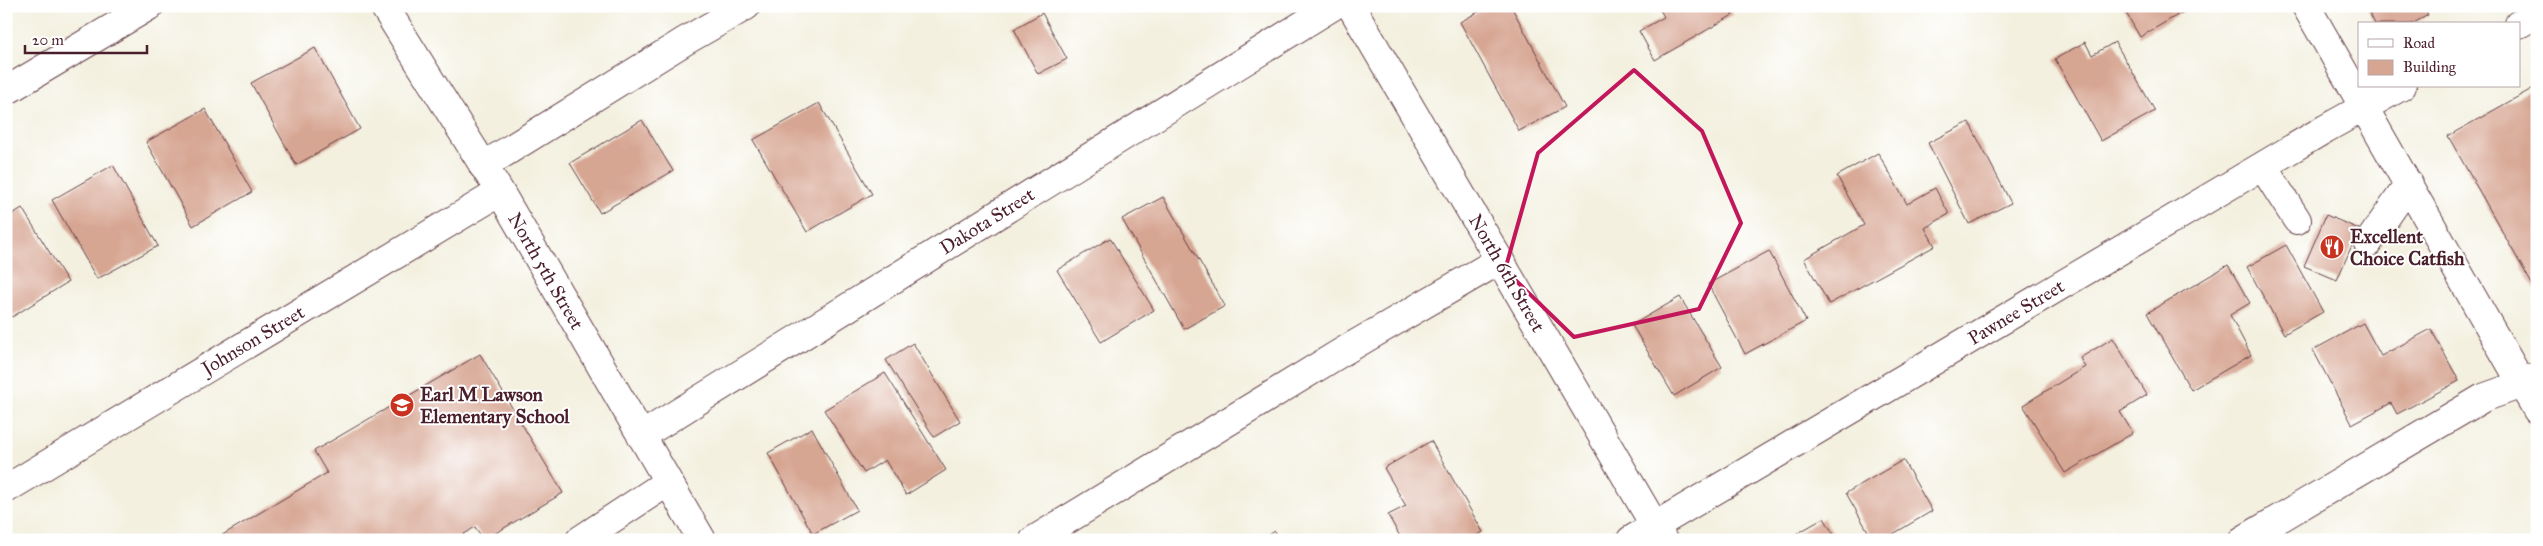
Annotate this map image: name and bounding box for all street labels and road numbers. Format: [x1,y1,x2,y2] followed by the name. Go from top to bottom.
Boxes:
[935,183,1039,259] street label: Dakota Street
[503,208,589,334] street label: North 5th Street
[1464,210,1550,336] street label: North 6th Street
[1964,274,2069,350] street label: Pawnee Street
[196,300,309,382] street label: Johnson Street

